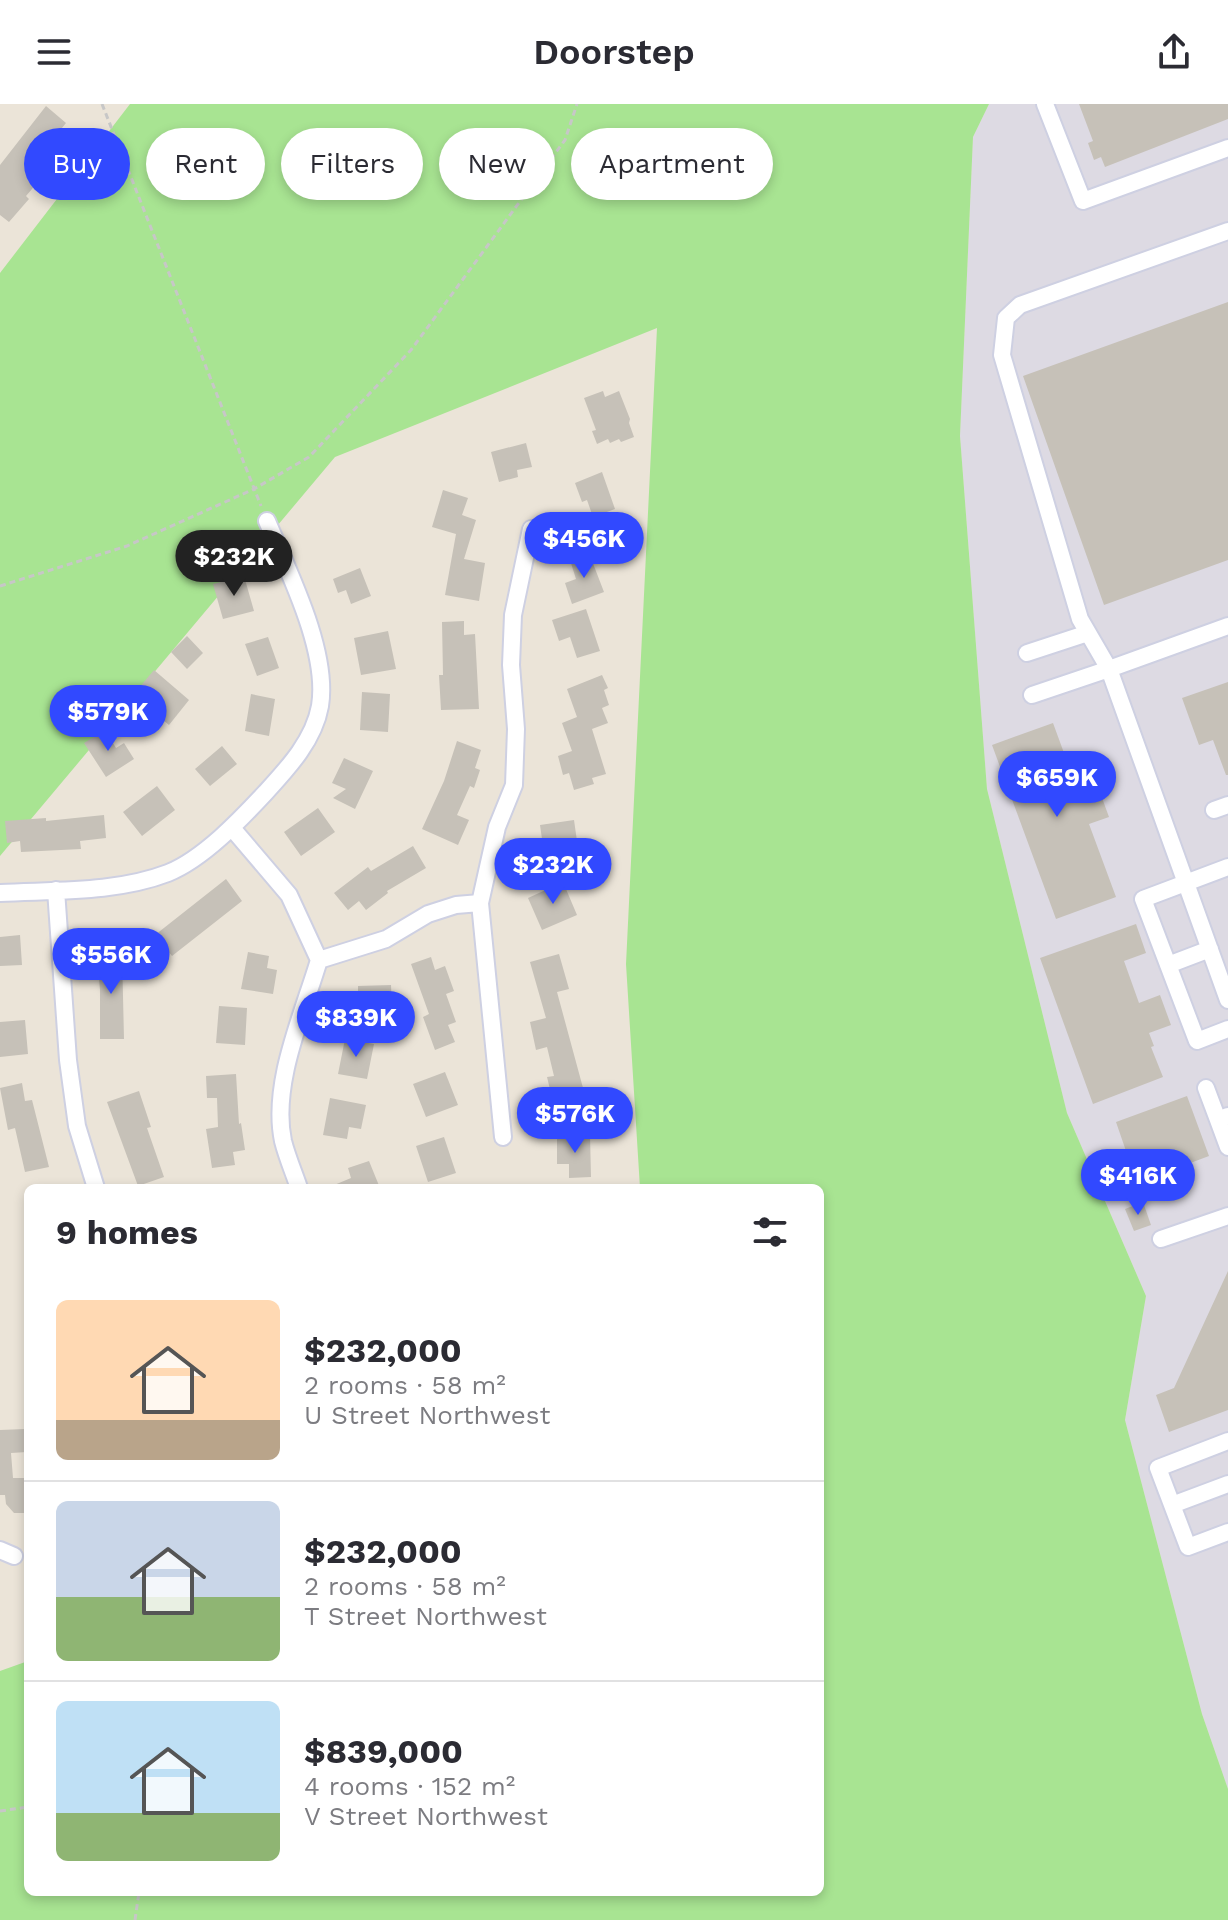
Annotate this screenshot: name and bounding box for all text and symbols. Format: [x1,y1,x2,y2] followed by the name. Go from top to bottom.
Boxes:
[32,30,76,74] icon: menu
[1152,30,1196,74] icon: share
[533,31,695,73] text: Doorstep
[24,128,130,200] chip: Buy
[146,128,265,200] chip: Rent
[281,128,423,200] chip: Filters
[439,128,555,200] chip: New
[571,128,773,200] chip: Apartment
[528,512,640,580] pin: $456K
[543,523,625,553] text: $456K
[178,530,290,598] pin: $232K
[193,541,275,571] text: $232K
[52,685,164,753] pin: $579K
[68,696,148,726] text: $579K
[1001,751,1113,819] pin: $659K
[1016,762,1098,792] text: $659K
[497,838,609,906] pin: $232K
[512,849,594,879] text: $232K
[55,928,167,996] pin: $556K
[70,939,152,969] text: $556K
[300,991,412,1059] pin: $839K
[315,1002,397,1032] text: $839K
[519,1087,631,1155] pin: $576K
[535,1098,615,1128] text: $576K
[1082,1149,1194,1217] pin: $416K
[1099,1160,1177,1190] text: $416K
[748,1210,792,1254] icon: filters
[56,1212,198,1252] text: 9 homes
[304,1330,462,1370] text: $232,000
[120,1332,216,1428] icon: home
[304,1370,506,1400] text: 2 rooms · 58 m²
[304,1400,550,1430] text: U Street Northwest
[304,1531,462,1571] text: $232,000
[120,1533,216,1629] icon: home
[304,1571,506,1601] text: 2 rooms · 58 m²
[304,1601,547,1631] text: T Street Northwest
[304,1731,463,1771] text: $839,000
[120,1733,216,1829] icon: home
[304,1771,515,1801] text: 4 rooms · 152 m²
[304,1801,548,1831] text: V Street Northwest

